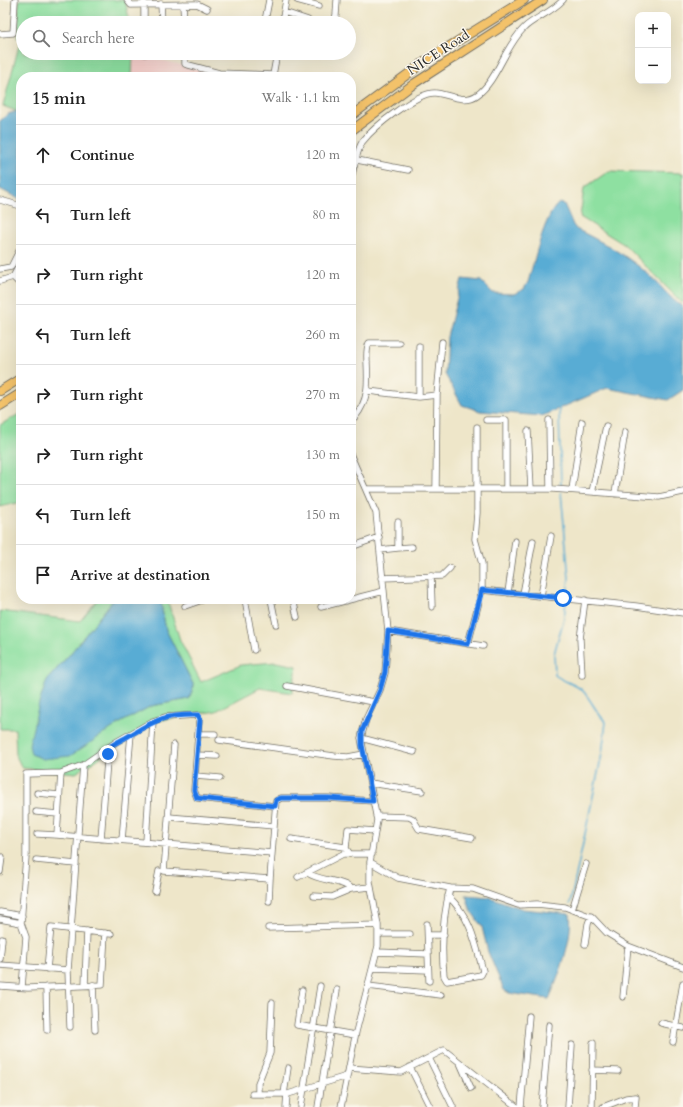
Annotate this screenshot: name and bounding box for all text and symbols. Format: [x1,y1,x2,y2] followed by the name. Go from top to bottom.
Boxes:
[635,12,671,84] map controls
[635,12,671,48] button: +
[16,16,356,60] search box
[403,25,474,80] street label: NICE Road
[30,27,52,49] icon: search
[62,28,135,48] text: Search here
[635,48,671,84] button: −
[32,87,86,110] text: 15 min
[261,89,340,107] text: Walk · 1.1 km
[32,144,54,166] icon: ahead
[70,145,135,165] text: Continue
[306,146,340,164] text: 120 m
[32,204,54,226] icon: left
[70,205,131,225] text: Turn left
[312,206,340,224] text: 80 m
[32,264,54,286] icon: right
[70,265,143,285] text: Turn right
[306,266,340,284] text: 120 m
[32,324,54,346] icon: left
[70,325,131,345] text: Turn left
[306,326,340,344] text: 260 m
[32,384,54,406] icon: right
[70,385,143,405] text: Turn right
[306,386,340,404] text: 270 m
[32,444,54,466] icon: right
[70,445,143,465] text: Turn right
[306,446,340,464] text: 130 m
[32,504,54,526] icon: left
[70,505,131,525] text: Turn left
[306,506,340,524] text: 150 m
[32,564,54,586] icon: arrive
[70,565,210,585] text: Arrive at destination
[554,589,572,607] route start
[99,745,117,763] route end

